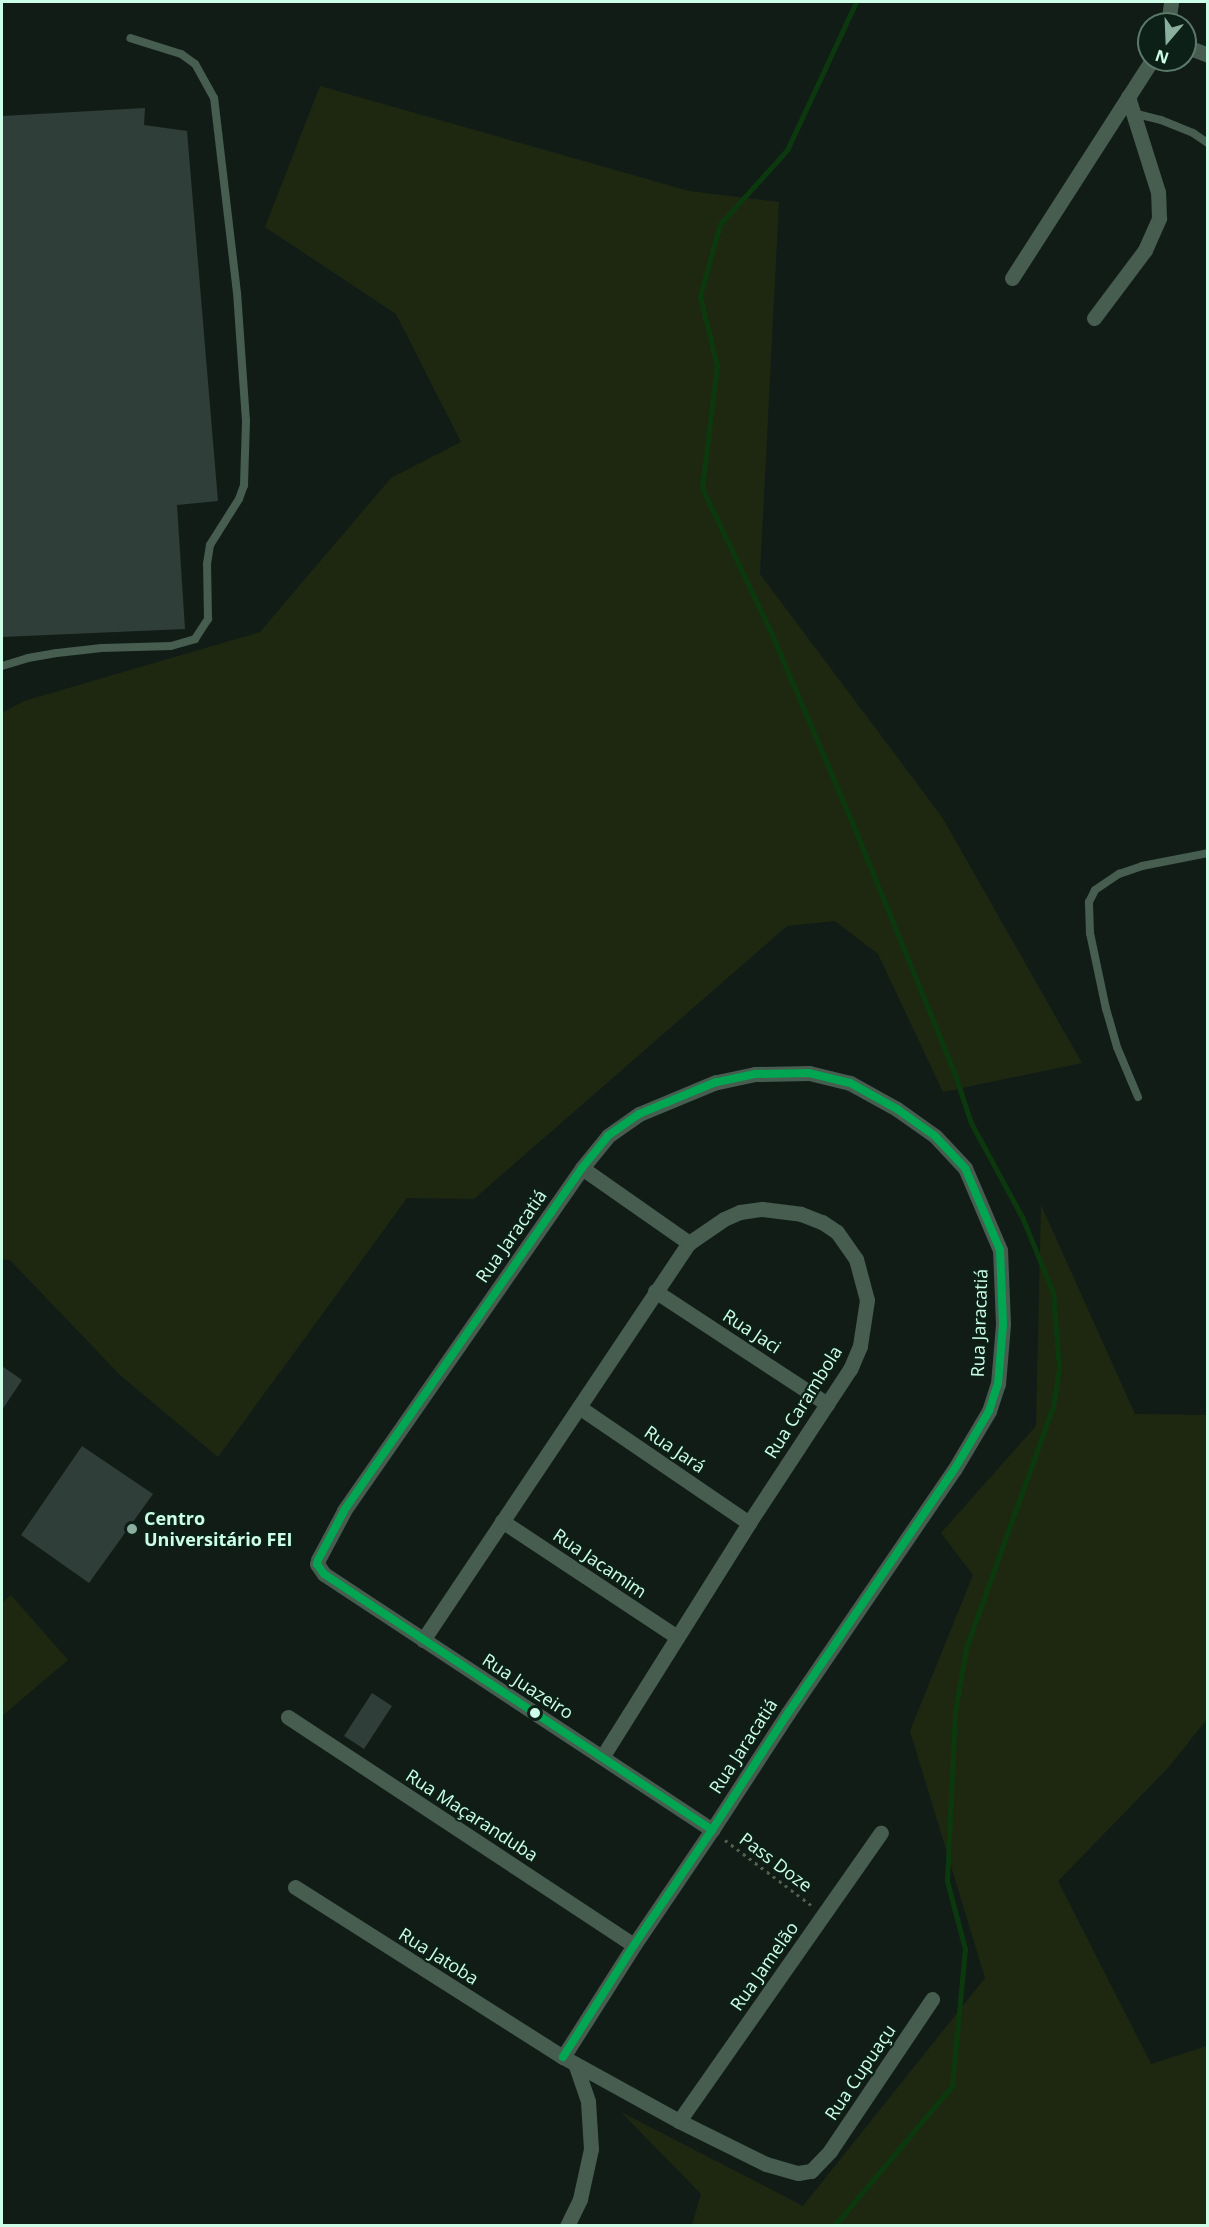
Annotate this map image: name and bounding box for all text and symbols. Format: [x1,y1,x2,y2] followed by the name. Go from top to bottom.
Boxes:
[1137,12,1197,72] north arrow
[1152,45,1172,70] text: N
[471,1185,551,1287] street label: Rua Jaracatiá
[966,1268,992,1378] street label: Rua Jaracatiá
[719,1304,785,1358] street label: Rua Jaci
[760,1342,846,1462] street label: Rua Carambola
[640,1421,710,1477] street label: Rua Jará
[144,1508,293,1550] place label: Centro Universitário FEI
[125,1522,139,1536] marker: Centro Universitário FEI
[549,1524,651,1602] street label: Rua Jacamim
[479,1649,577,1723] street label: Rua Juazeiro
[704,1695,782,1797] street label: Rua Jaracatiá
[529,1707,541,1719] unlabelled marker
[402,1764,542,1866] street label: Rua Maçaranduba
[736,1828,816,1896] street label: Pass Doze
[725,1917,803,2015] street label: Rua Jamelão
[395,1923,483,1989] street label: Rua Jatoba
[820,2020,900,2124] street label: Rua Cupuaçu

